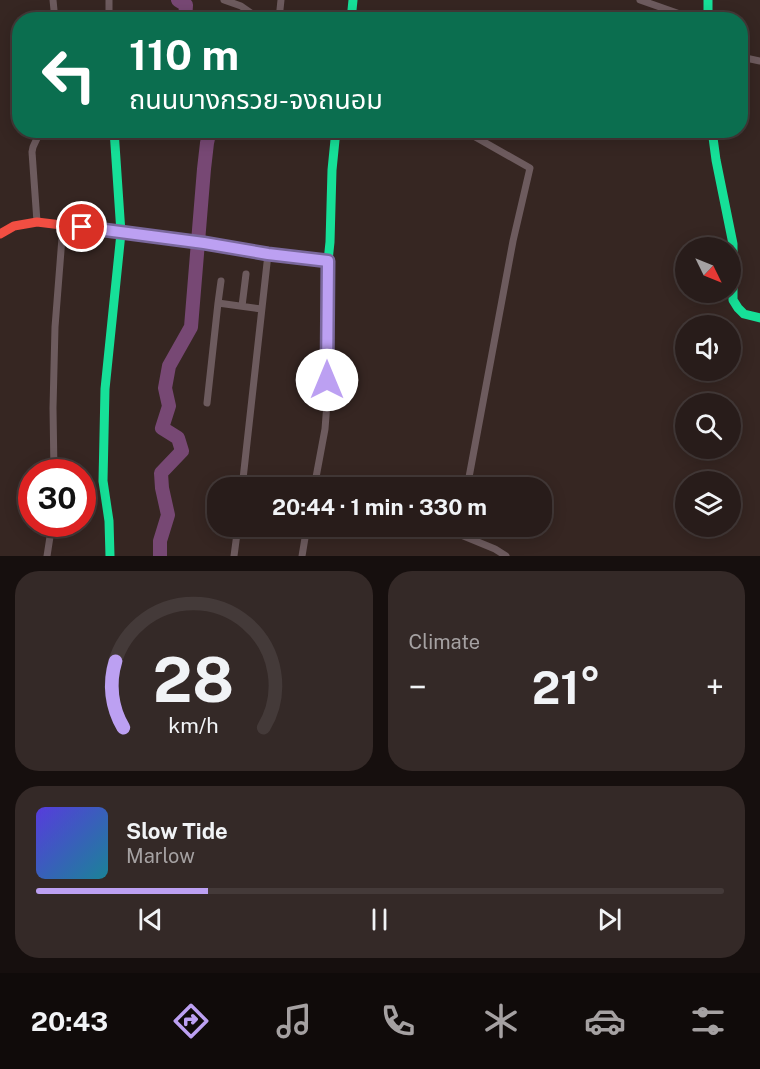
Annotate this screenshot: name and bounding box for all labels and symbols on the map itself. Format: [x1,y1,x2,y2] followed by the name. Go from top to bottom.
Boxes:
[56,201,107,252] pin
[675,237,741,303] north arrow
[295,348,359,412] position arrow
[18,459,96,537] speed limit sign: 30

